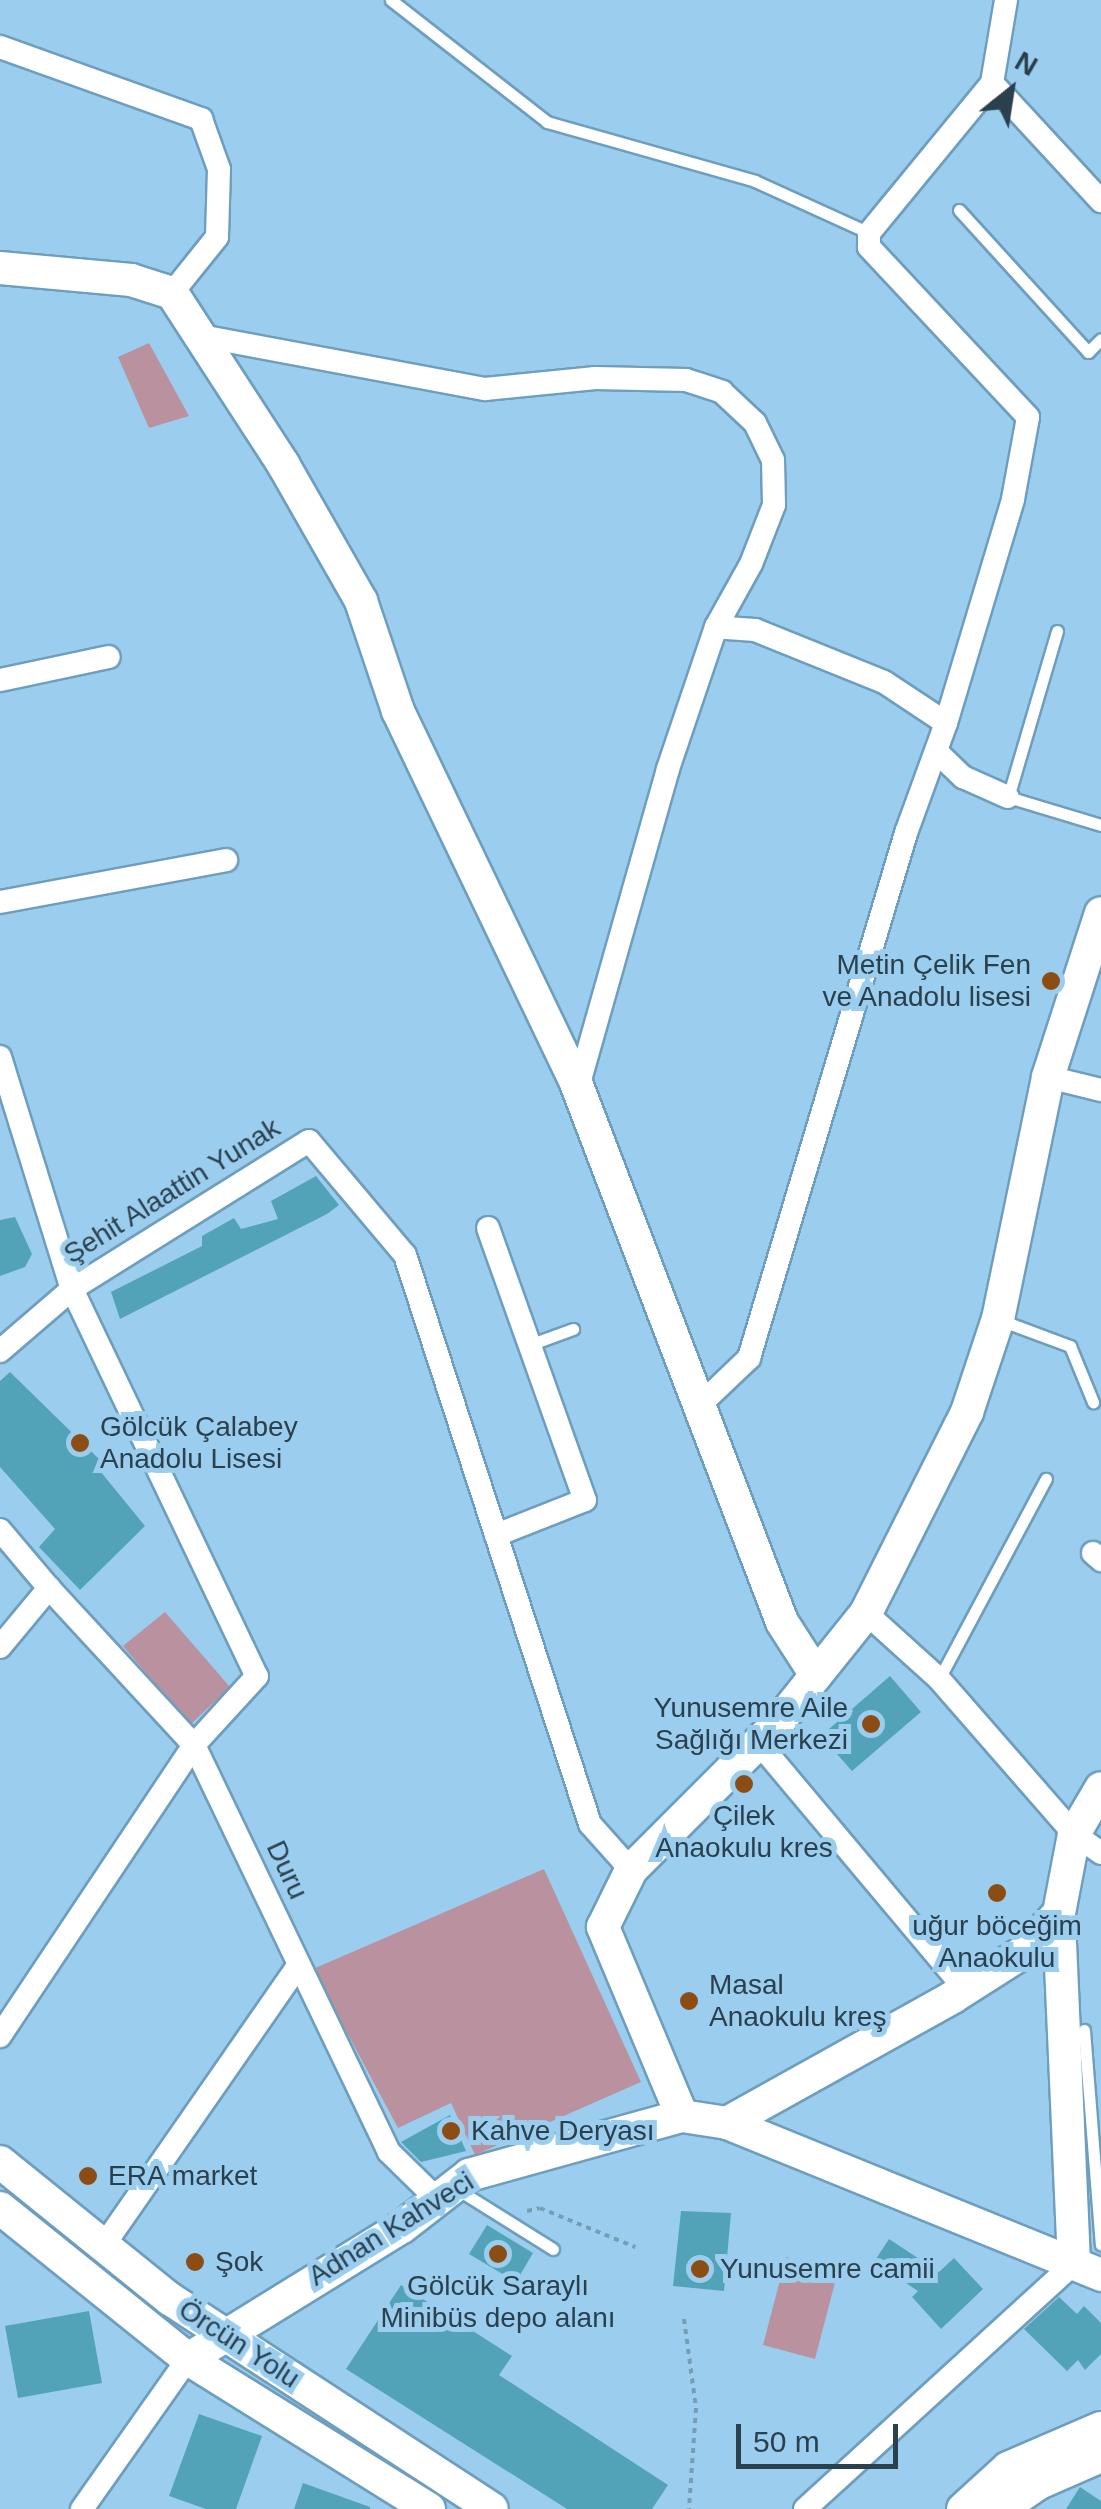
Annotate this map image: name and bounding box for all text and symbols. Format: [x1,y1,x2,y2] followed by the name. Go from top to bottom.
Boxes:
[961,40,1061,140] north arrow
[1010,45,1043,82] text: N
[821,948,1031,1014] place label: Metin Çelik Fen ve Anadolu lisesi
[1040,970,1062,992] marker: Metin Çelik Fen ve Anadolu lisesi
[57,1110,287,1272] street label: Şehit Alaattin Yunak
[100,1410,298,1476] place label: Gölcük Çalabey Anadolu Lisesi
[69,1432,91,1454] marker: Gölcük Çalabey Anadolu Lisesi
[652,1691,848,1757] place label: Yunusemre Aile Sağlığı Merkezi
[858,1711,884,1737] marker: Yunusemre Aile Sağlığı Merkezi
[733,1773,755,1795] marker: Çilek Anaokulu kres
[655,1799,833,1865] place label: Çilek Anaokulu kres
[259,1835,315,1905] street label: Duru
[986,1882,1008,1904] marker: uğur böceğim Anaokulu
[912,1909,1082,1975] place label: uğur böceğim Anaokulu
[709,1968,886,2034] place label: Masal Anaokulu kreş
[678,1990,700,2012] marker: Masal Anaokulu kreş
[471,2114,655,2148] place label: Kahve Deryası
[440,2120,462,2142] marker: Kahve Deryası
[108,2159,259,2193] place label: ERA market
[77,2165,99,2187] marker: ERA market
[302,2165,480,2293] street label: Adnan Kahveci
[487,2243,509,2265] marker: Gölcük Saraylı Minibüs depo alanı
[215,2245,263,2279] place label: Şok
[184,2251,206,2273] marker: Şok
[720,2252,935,2286] place label: Yunusemre camii
[689,2258,711,2280] marker: Yunusemre camii
[380,2269,616,2335] place label: Gölcük Saraylı Minibüs depo alanı
[172,2292,306,2396] street label: Örcün Yolu
[741,2404,904,2466] scale bar
[753,2425,820,2458] text: 50 m

